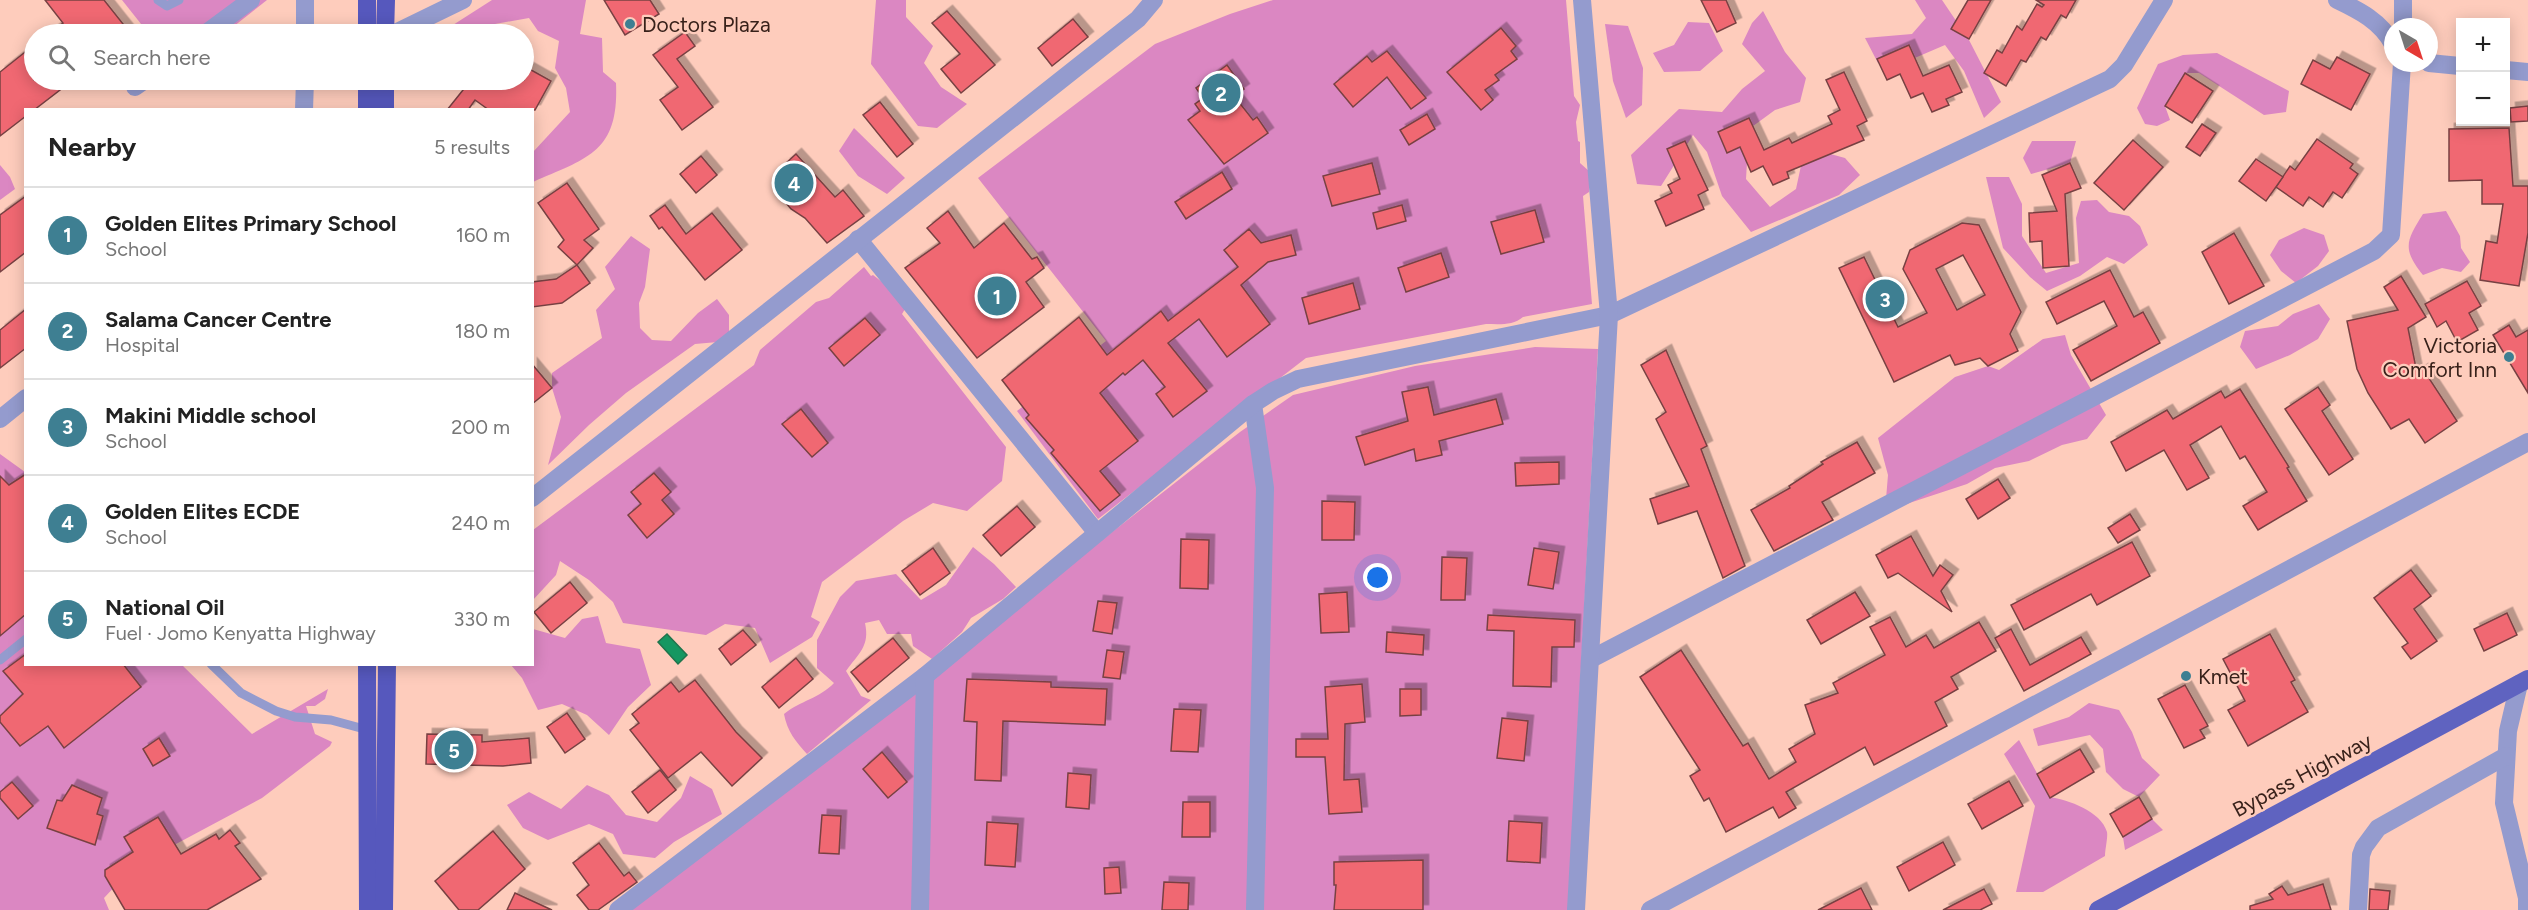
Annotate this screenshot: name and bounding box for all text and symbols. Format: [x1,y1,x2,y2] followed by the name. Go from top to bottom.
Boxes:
[642,12,771,37] place label: Doctors Plaza
[623,17,637,31] marker: Doctors Plaza
[2384,18,2438,72] north arrow
[2456,18,2510,126] map controls
[2456,18,2510,72] button: +
[24,24,534,90] search box
[45,41,78,74] icon: search
[93,44,211,71] text: Search here
[1202,70,1240,116] pin: 2
[2456,72,2510,126] button: −
[48,131,136,163] text: Nearby
[434,135,510,159] text: 5 results
[774,160,814,206] pin: 4
[105,210,396,237] text: Golden Elites Primary School
[63,223,72,247] text: 1
[456,223,510,247] text: 160 m
[105,237,167,261] text: School
[978,274,1016,318] pin: 1
[1866,276,1904,322] pin: 3
[105,306,331,333] text: Salama Cancer Centre
[62,319,73,343] text: 2
[455,319,510,343] text: 180 m
[105,333,180,357] text: Hospital
[2383,333,2497,382] place label: Victoria Comfort Inn
[2502,350,2516,364] marker: Victoria Comfort Inn
[105,402,316,429] text: Makini Middle school
[62,415,73,439] text: 3
[451,415,510,439] text: 200 m
[105,429,167,453] text: School
[105,498,300,525] text: Golden Elites ECDE
[61,511,74,535] text: 4
[452,511,510,535] text: 240 m
[105,525,167,549] text: School
[1363,563,1392,592] your location
[105,594,224,621] text: National Oil
[62,607,73,631] text: 5
[453,607,510,631] text: 330 m
[105,621,376,645] text: Fuel · Jomo Kenyatta Highway
[2198,664,2248,689] place label: Kmet
[2179,669,2193,683] marker: Kmet
[434,728,474,772] pin: 5
[2228,728,2376,822] street label: Bypass Highway

